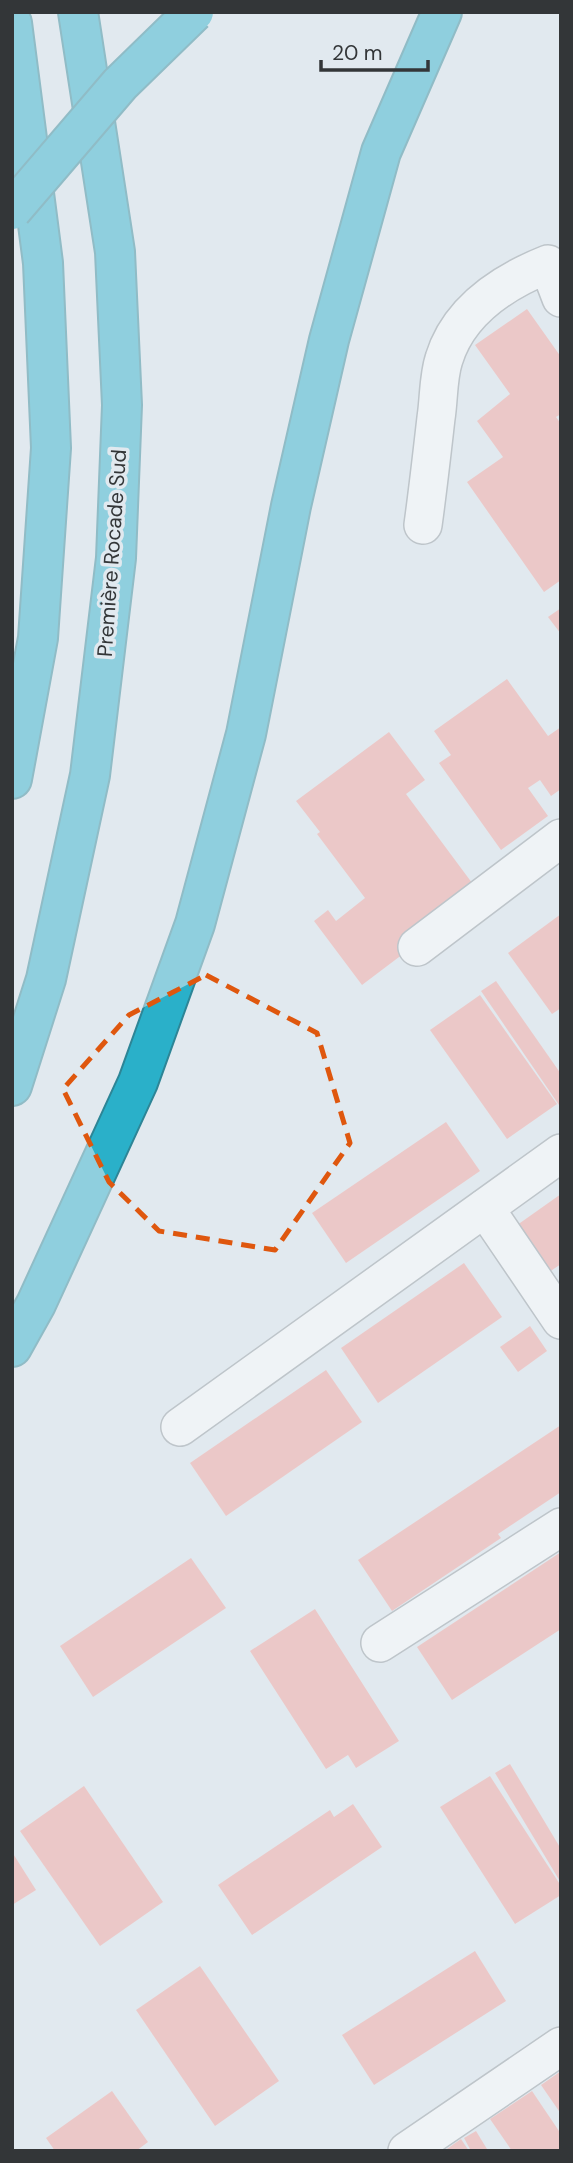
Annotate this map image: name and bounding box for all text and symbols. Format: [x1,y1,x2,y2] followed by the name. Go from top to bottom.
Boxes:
[321,28,428,72] scale bar
[332,39,383,67] text: 20 m
[91,448,133,658] street label: Première Rocade Sud

